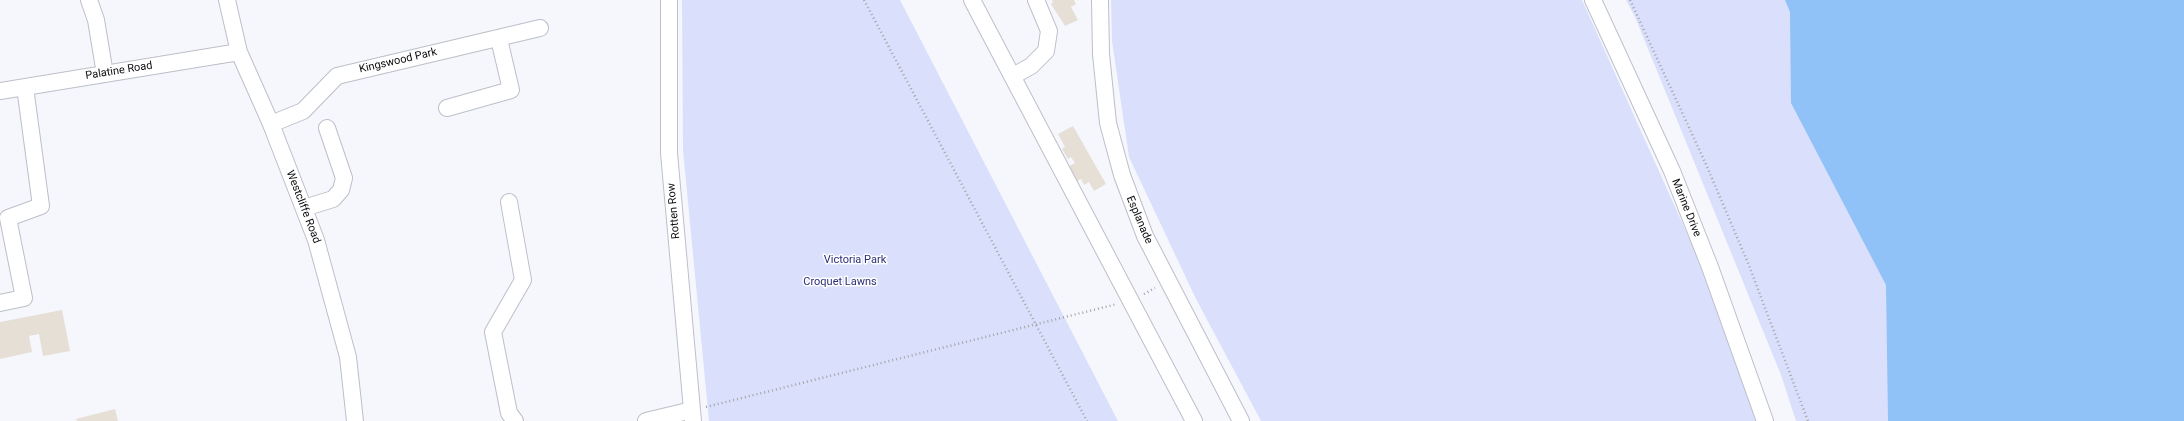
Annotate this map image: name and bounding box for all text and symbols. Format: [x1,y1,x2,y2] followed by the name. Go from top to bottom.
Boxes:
[358,46,438,76] street label: Kingswood Park
[85,59,153,83] street label: Palatine Road
[283,169,323,245] street label: Westcliffe Road
[1668,177,1704,239] street label: Marine Drive
[665,182,683,240] street label: Rotten Row
[1123,194,1155,246] street label: Esplanade
[824,253,886,267] park label: Victoria Park
[803,275,877,289] park label: Croquet Lawns

